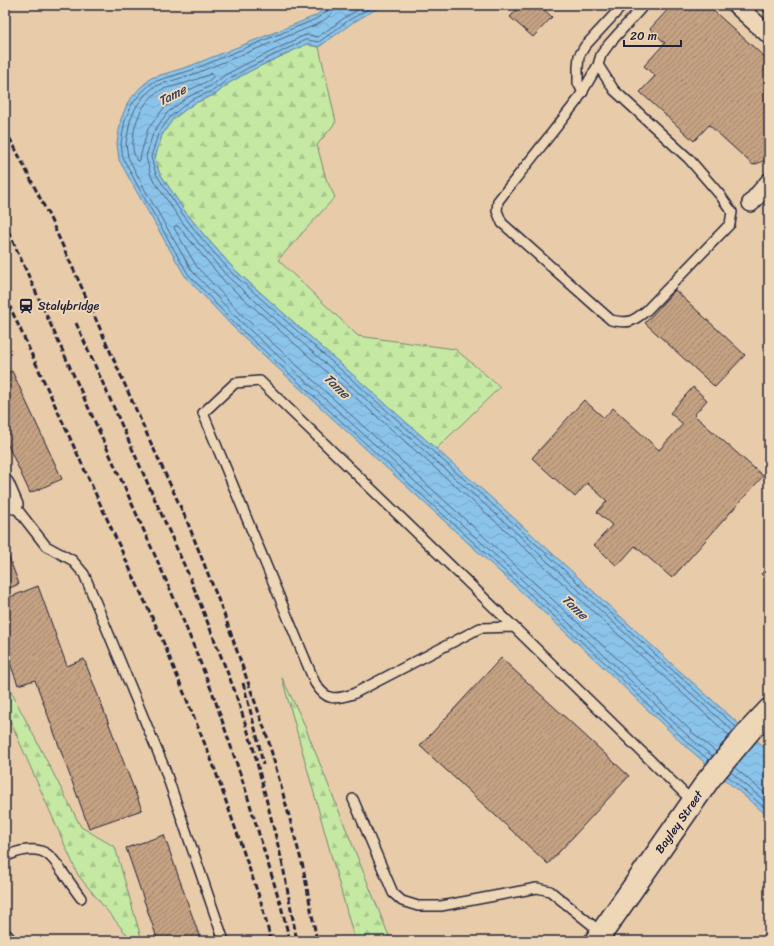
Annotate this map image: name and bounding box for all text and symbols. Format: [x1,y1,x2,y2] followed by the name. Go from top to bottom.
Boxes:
[624,22,681,48] scale bar
[630,25,657,47] text: 20 m
[154,77,191,112] water label: Tame
[38,295,100,317] place label: Stalybridge
[17,297,35,315] station icon: Stalybridge
[318,368,356,405] water label: Tame
[556,589,594,626] water label: Tame
[649,785,710,858] street label: Bayley Street

